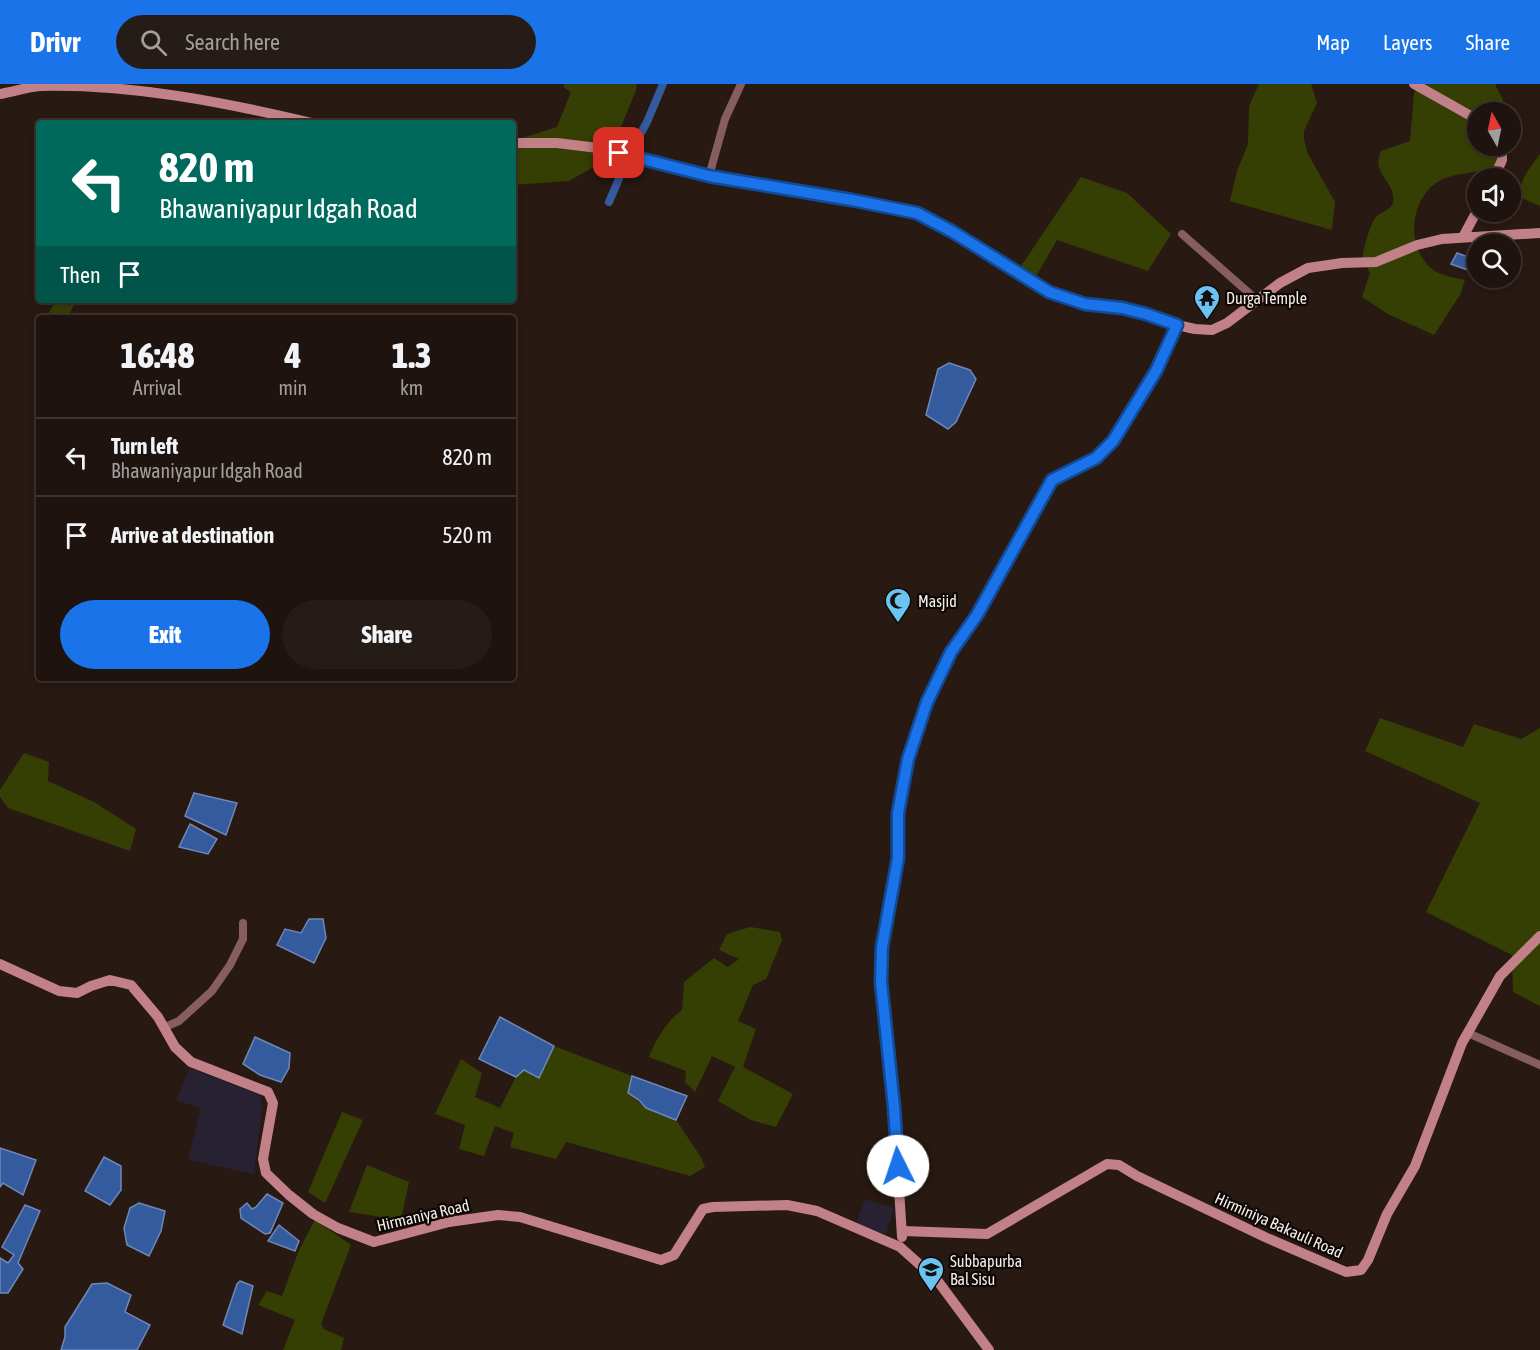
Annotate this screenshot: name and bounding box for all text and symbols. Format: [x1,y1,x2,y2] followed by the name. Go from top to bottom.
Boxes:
[116,15,536,69] search box
[30,26,80,58] text: Drivr
[137,26,170,59] icon: search
[185,29,280,55] text: Search here
[1316,30,1350,54] text: Map
[1383,30,1433,54] text: Layers
[1466,30,1510,54] text: Share
[1467,102,1521,156] north arrow
[1467,102,1521,288] map controls
[593,127,644,178] pin
[602,136,635,169] icon: arrive
[159,143,254,191] text: 820 m
[60,144,138,222] icon: left
[1467,168,1521,222] button: sound
[159,193,418,224] text: Bhawaniyapur Idgah Road
[1467,234,1521,288] button: search
[113,258,146,291] icon: arrive
[60,262,101,288] text: Then
[1192,283,1222,321] temple icon: Durga Temple
[1226,289,1307,308] place label: Durga Temple
[120,334,194,376] text: 16:48
[284,334,301,376] text: 4
[392,334,432,376] text: 1.3
[133,376,182,399] text: Arrival
[279,376,307,399] text: min
[400,376,423,399] text: km
[111,433,178,459] text: Turn left
[60,441,93,474] icon: left
[442,444,492,470] text: 820 m
[111,459,303,482] text: Bhawaniyapur Idgah Road
[60,519,93,552] icon: arrive
[111,522,274,548] text: Arrive at destination
[442,522,492,548] text: 520 m
[883,586,913,624] mosque icon: Masjid
[918,592,957,611] place label: Masjid
[60,600,270,669] button: Exit
[282,600,492,669] button: Share
[866,1134,930,1198] position arrow
[1212,1189,1346,1262] street label: Hirminiya Bakauli Road
[375,1196,471,1235] street label: Hirmaniya Road
[950,1252,1022,1288] place label: Subbapurba Bal Sisu
[916,1255,946,1293] school or university icon: Subbapurba Bal Sisu

